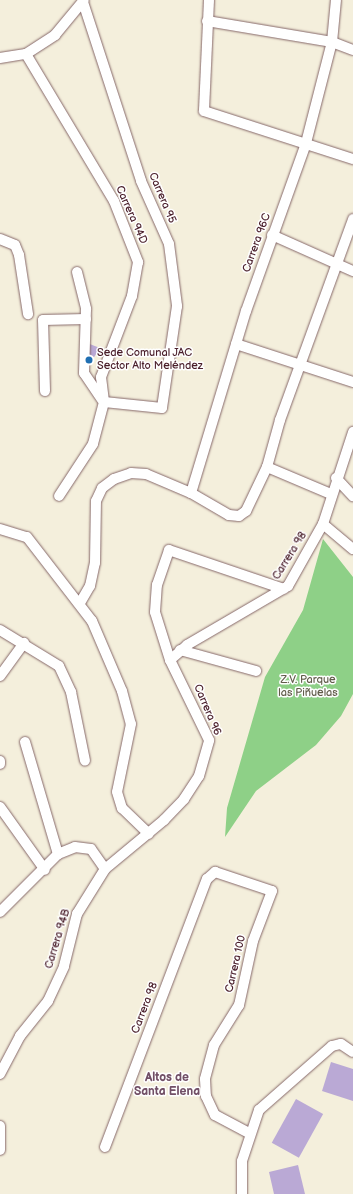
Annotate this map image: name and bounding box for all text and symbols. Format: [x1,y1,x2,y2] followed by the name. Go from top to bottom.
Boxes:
[145,171,179,225] street label: Carrera 95
[112,184,150,246] street label: Carrera 94D
[240,212,274,274] street label: Carrera 96C
[97,347,203,373] place label: Sede Comunal JAC Sector Alto Meléndez
[84,355,94,365] marker: Sede Comunal JAC Sector Alto Meléndez
[270,530,310,582] street label: Carrera 98
[278,674,338,700] park label: Z.V. Parque las Piñuelas
[190,682,224,738] street label: Carrera 96
[43,908,73,970] street label: Carrera 94B
[223,934,249,994] street label: Carrera 100
[129,980,161,1036] street label: Carrera 98
[134,1071,200,1099] district label: Altos de Santa Elena

